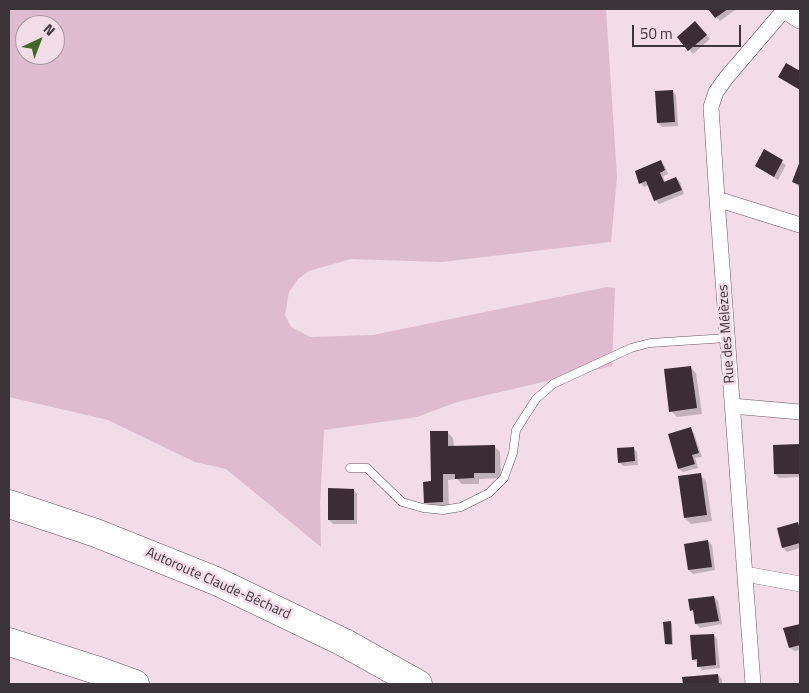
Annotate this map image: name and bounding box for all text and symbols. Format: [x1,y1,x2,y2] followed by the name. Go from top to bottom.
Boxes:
[15,15,65,65] north arrow
[634,15,743,47] scale bar
[39,18,61,40] text: N
[640,22,673,45] text: 50 m
[715,284,739,384] street label: Rue des Mélèzes
[143,544,293,624] street label: Autoroute Claude-Béchard

